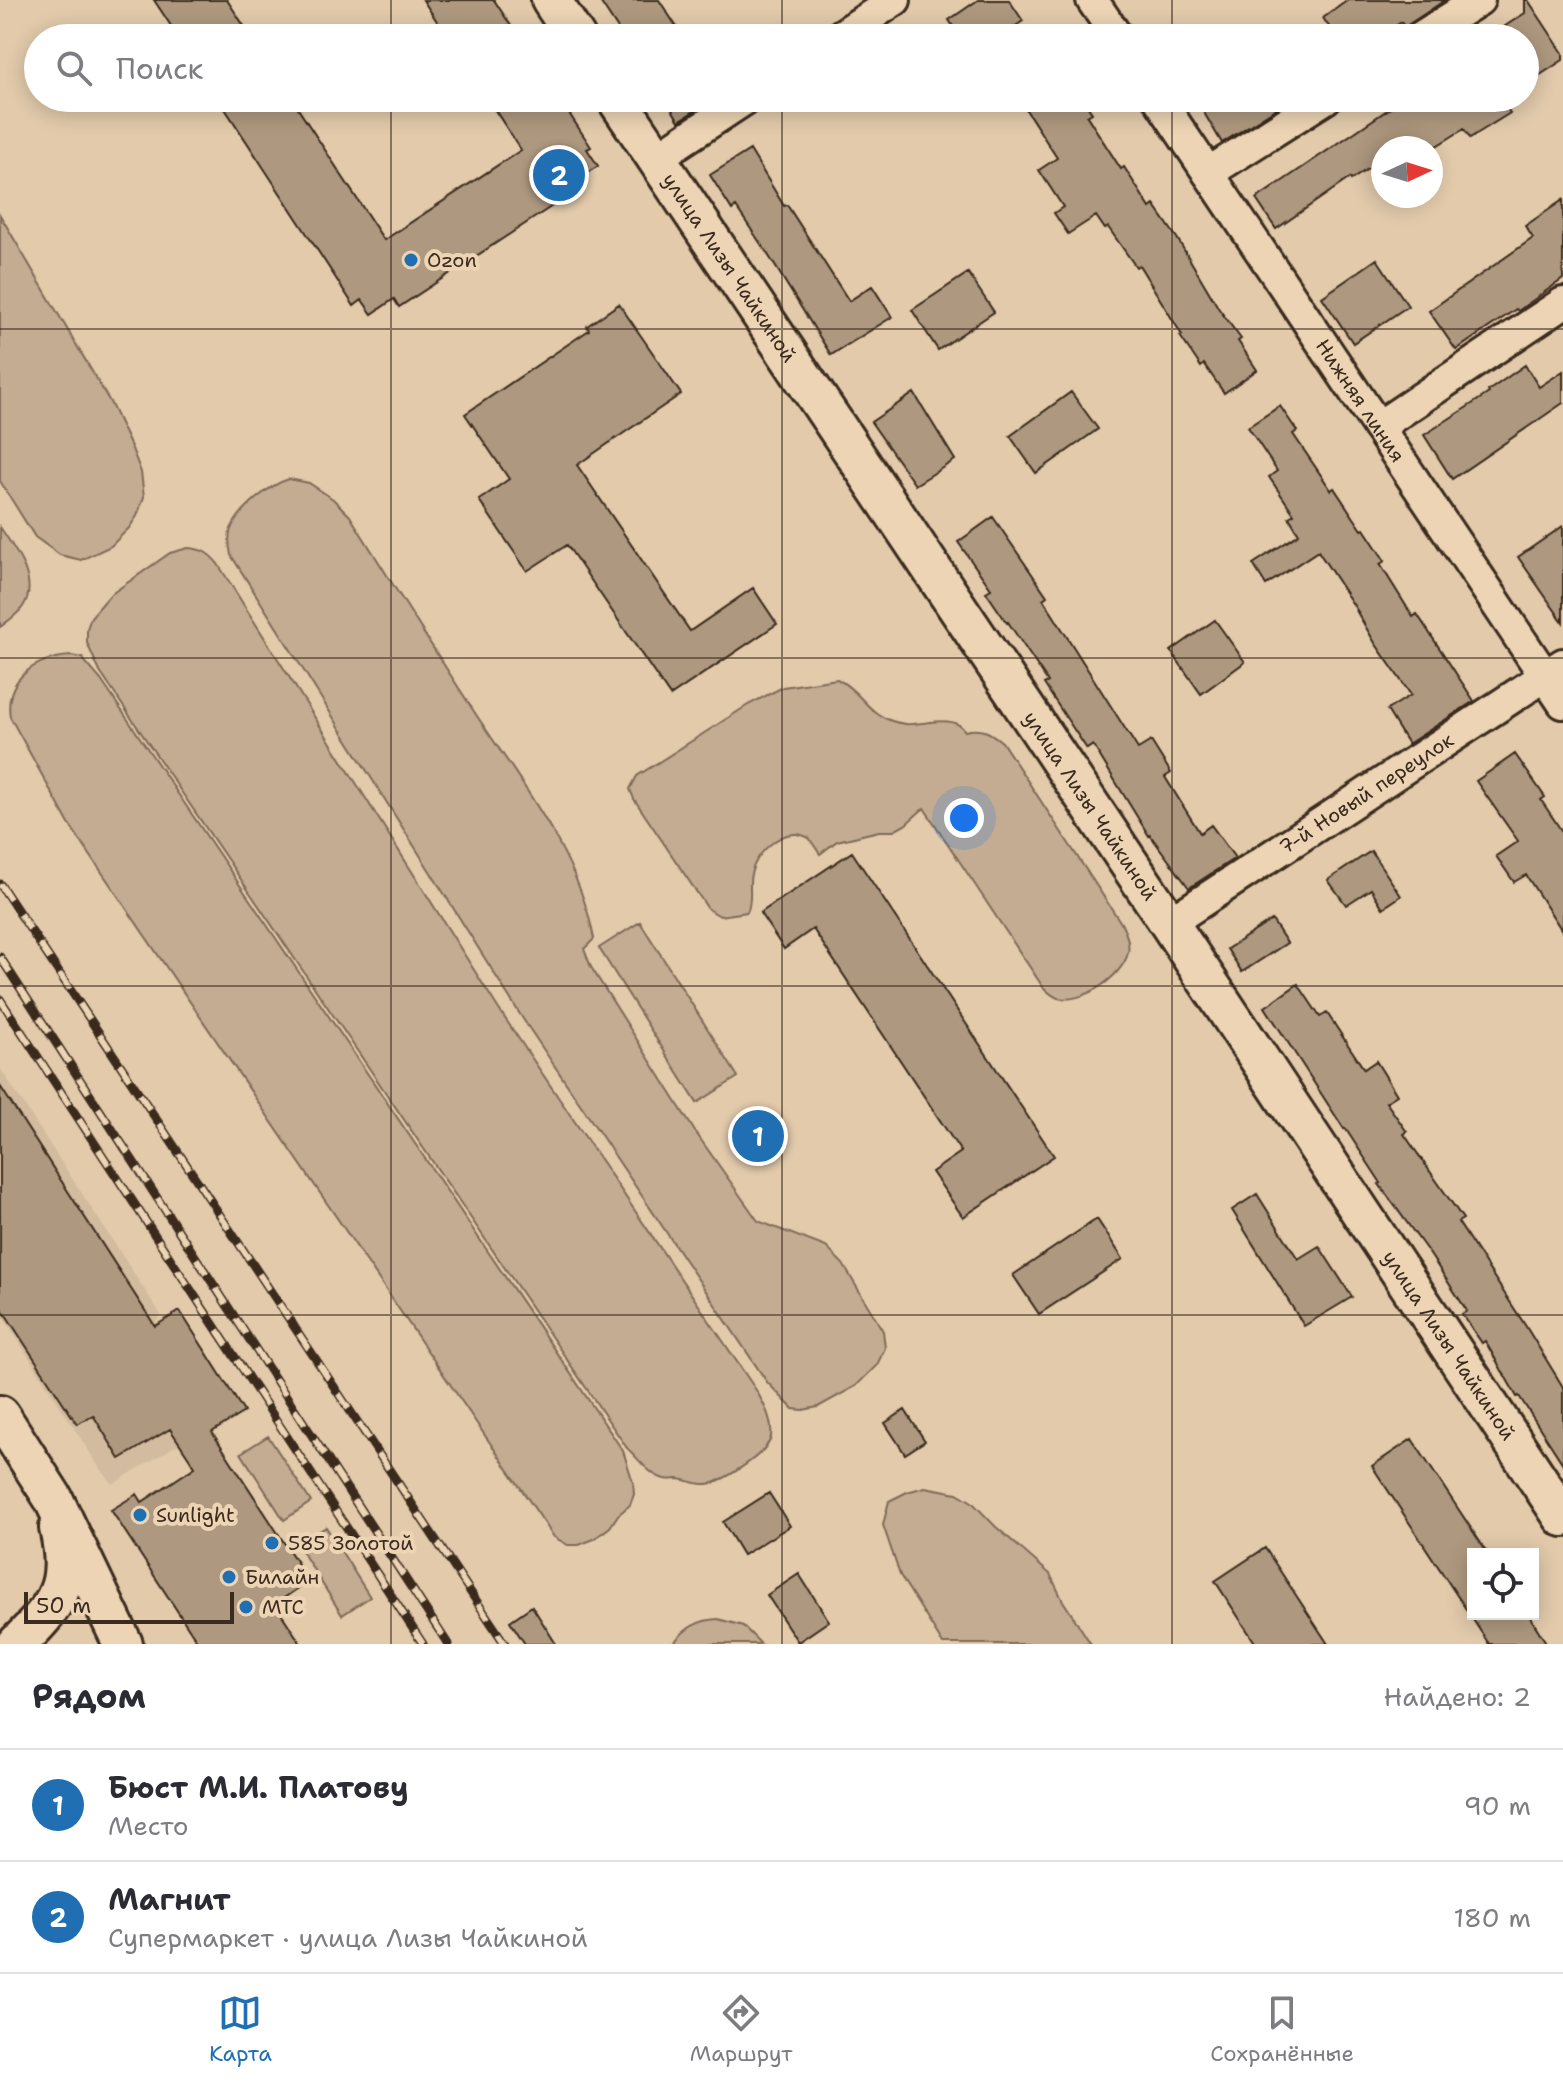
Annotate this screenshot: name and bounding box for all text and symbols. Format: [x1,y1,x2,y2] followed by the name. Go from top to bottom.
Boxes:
[24,24,1539,112] search box
[52,46,96,90] icon: search
[116,48,204,89] text: Поиск
[1371,136,1443,208] north arrow
[533,145,585,205] pin: 2
[657,168,802,367] street label: улица Лизы Чайкиной
[427,247,477,273] place label: Ozon
[402,251,420,269] marker: Ozon
[1310,334,1411,467] street label: Нижняя линия
[1018,706,1163,905] street label: улица Лизы Чайкиной
[1274,726,1459,860] street label: 7-й Новый переулок
[944,798,984,838] your location
[732,1106,784,1166] pin: 1
[1377,1245,1521,1445] street label: улица Лизы Чайкиной
[156,1502,235,1528] place label: Sunlight
[131,1506,149,1524] marker: Sunlight
[288,1530,413,1556] place label: 585 Золотой
[263,1534,281,1552] marker: 585 Золотой
[1467,1548,1539,1620] map controls
[1467,1548,1539,1620] button: locate
[245,1564,319,1590] place label: Билайн
[220,1568,238,1586] marker: Билайн
[24,1588,234,1624] scale bar
[36,1591,91,1620] text: 50 m
[262,1594,304,1620] place label: МТС
[237,1598,255,1616] marker: МТС
[32,1673,146,1719] text: Рядом
[1384,1679,1531,1714] text: Найдено: 2
[108,1767,408,1808] text: Бюст М.И. Платову
[52,1788,64,1823] text: 1
[1464,1788,1531,1823] text: 90 m
[108,1808,189,1843] text: Место
[108,1879,231,1920] text: Магнит
[49,1900,67,1935] text: 2
[1453,1900,1531,1935] text: 180 m
[108,1920,588,1955] text: Супермаркет · улица Лизы Чайкиной
[209,1991,272,2068] tab: Карта
[690,1991,792,2068] tab: Маршрут
[1210,1991,1354,2068] tab: Сохранённые

